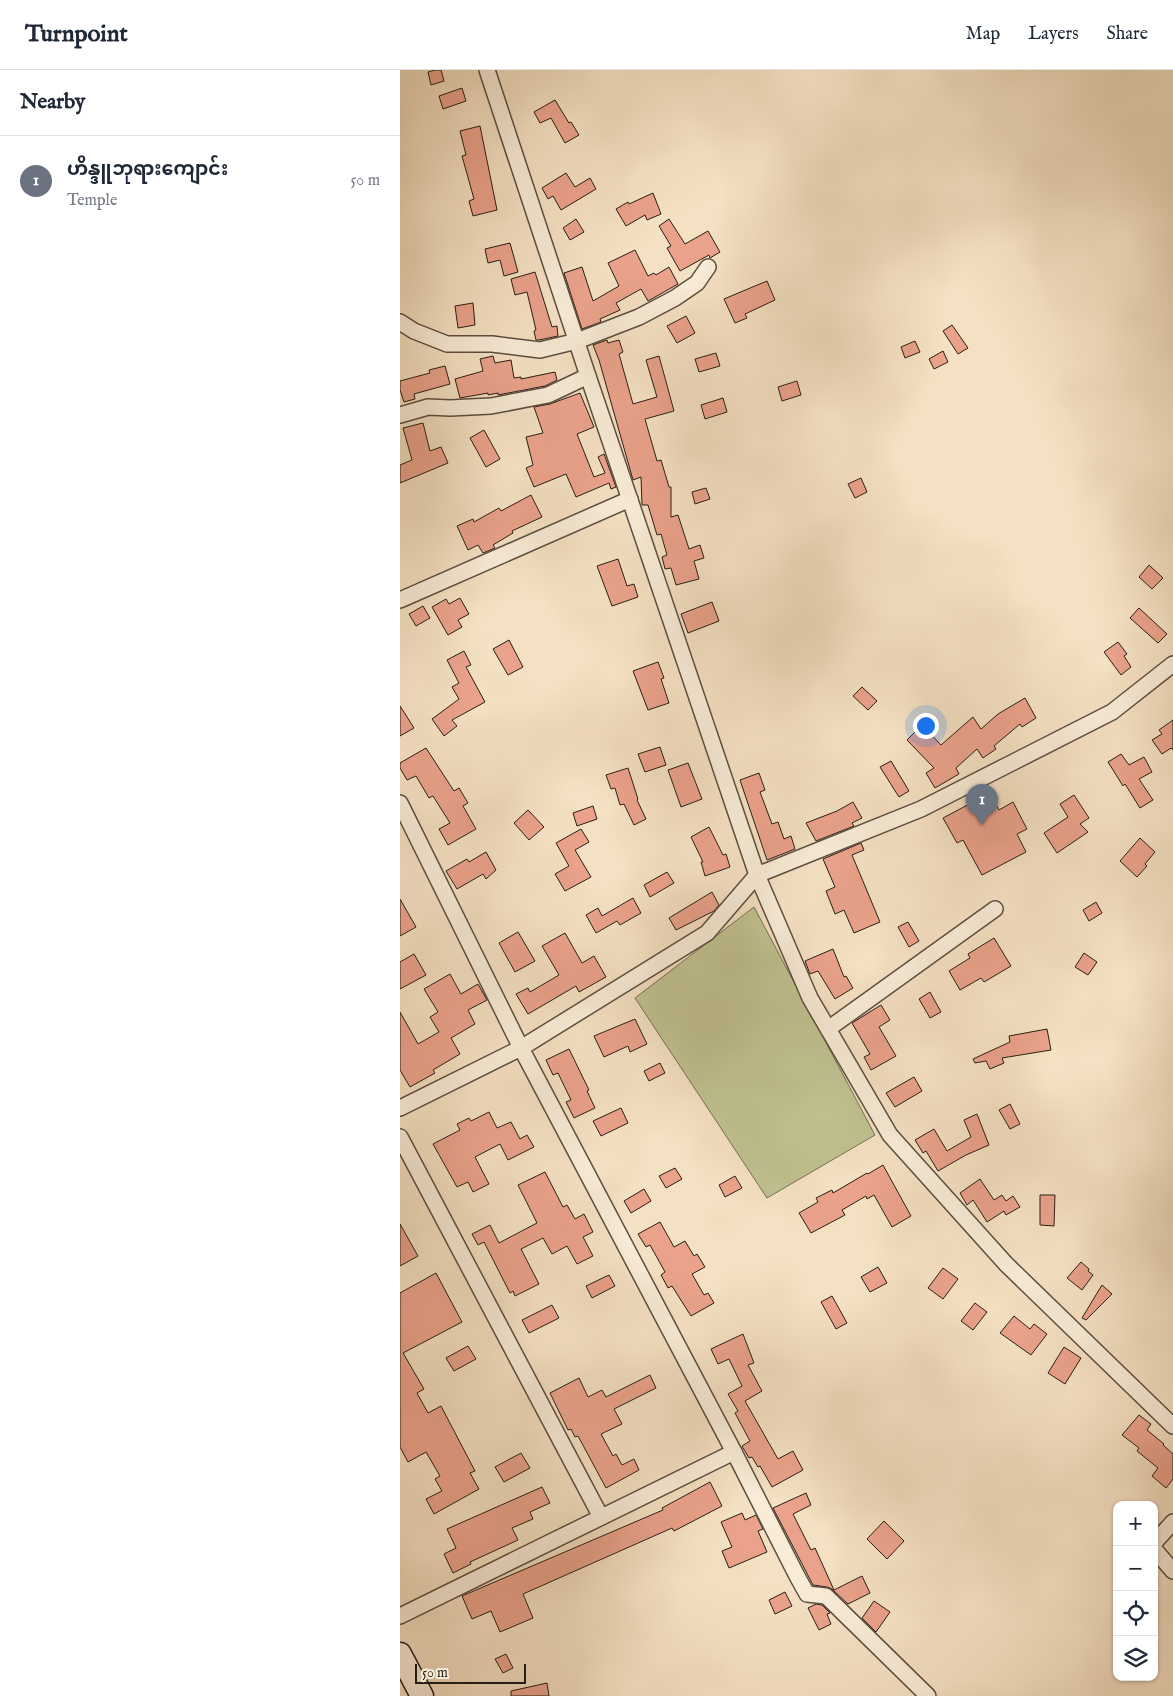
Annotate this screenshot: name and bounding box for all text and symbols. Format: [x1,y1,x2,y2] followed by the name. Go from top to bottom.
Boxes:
[25,19,128,50] text: Turnpoint
[966,23,1000,46] text: Map
[1028,23,1079,46] text: Layers
[1107,23,1148,46] text: Share
[20,89,85,116] text: Nearby
[67,158,228,182] text: ဟိန္ဒူဘုရားကျောင်း
[33,171,39,191] text: 1
[351,171,380,191] text: 50 m
[67,191,117,211] text: Temple
[913,713,939,739] your location
[966,784,998,825] pin: 1
[1113,1501,1158,1681] map controls
[1113,1501,1158,1546] button: +
[1113,1546,1158,1591] button: −
[1113,1591,1158,1636] button: locate
[1113,1636,1158,1681] button: layers
[415,1661,526,1684] scale bar
[422,1664,448,1682] text: 50 m

